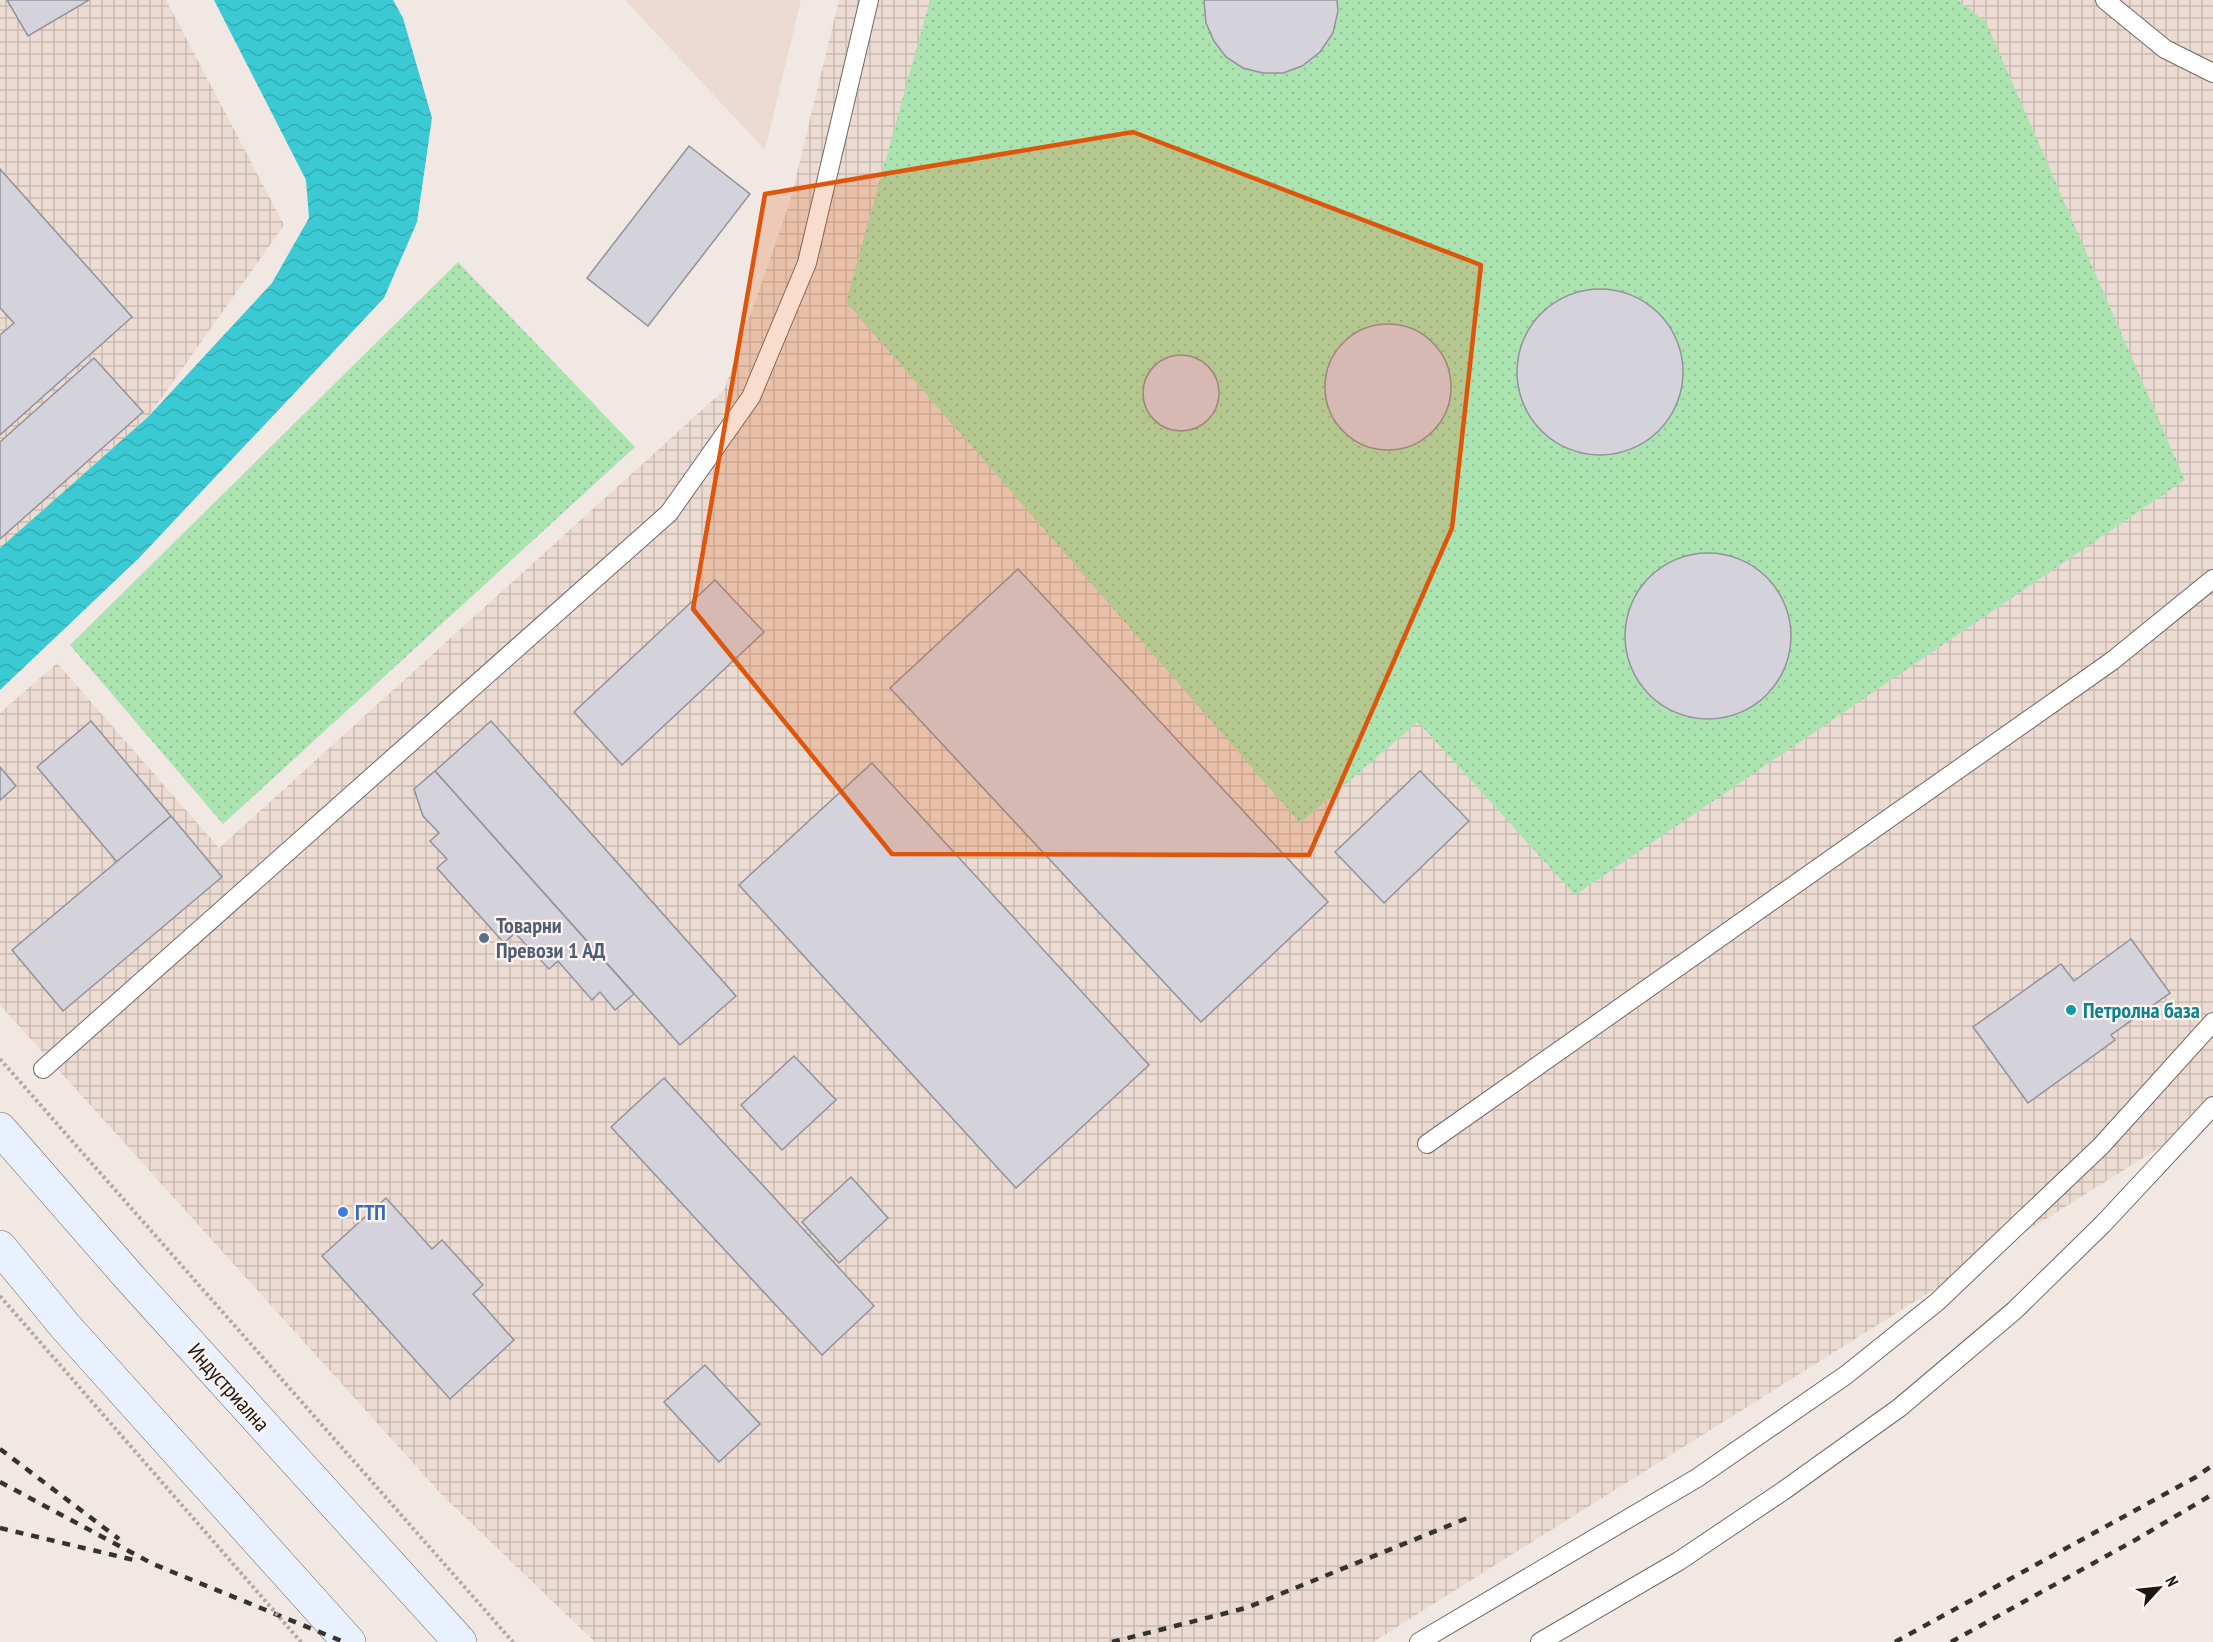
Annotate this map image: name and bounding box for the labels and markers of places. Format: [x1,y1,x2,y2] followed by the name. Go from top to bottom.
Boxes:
[496,911,606,964] place label: Товарни Превози 1 АД
[477,931,491,945] marker: Товарни Превози 1 АД
[2083,996,2200,1024] place label: Петролна база
[2064,1003,2078,1017] marker: Петролна база
[355,1198,386,1226] place label: ГТП
[336,1205,350,1219] marker: ГТП

